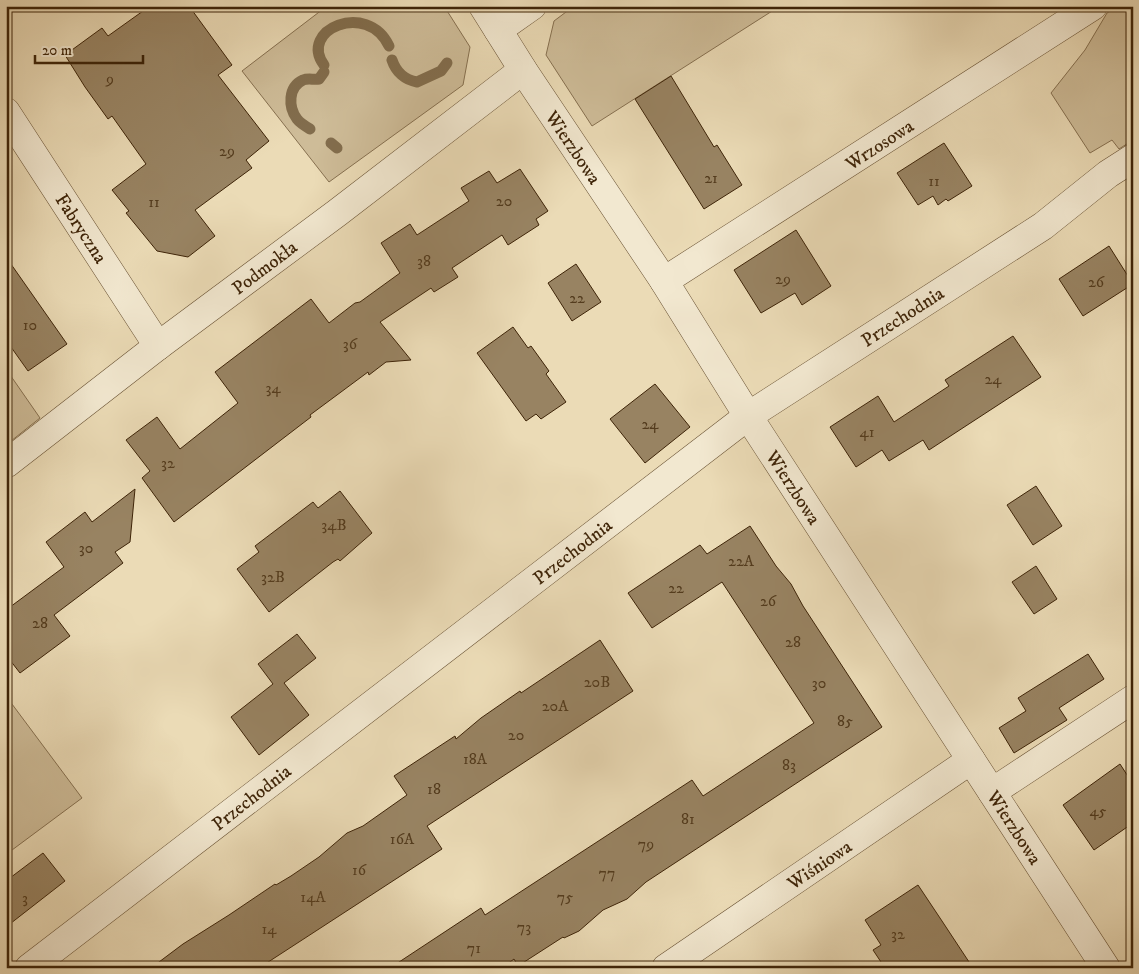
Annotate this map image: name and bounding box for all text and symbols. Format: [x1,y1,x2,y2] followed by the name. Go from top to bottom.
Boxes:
[35,32,142,64] scale bar
[42,41,72,60] text: 20 m
[105,69,114,89] house number: 9
[539,106,606,189] street label: Wierzbowa
[841,115,918,176] street label: Wrzosowa
[219,141,235,161] house number: 29
[704,168,718,188] house number: 21
[928,171,940,191] house number: 11
[50,190,112,268] street label: Fabryczna
[496,191,512,211] house number: 20
[148,192,160,212] house number: 11
[228,236,302,300] street label: Podmokła
[417,251,431,271] house number: 38
[775,269,791,289] house number: 29
[1088,272,1105,292] house number: 26
[857,282,948,352] street label: Przechodnia
[569,288,585,308] house number: 22
[23,315,37,335] house number: 10
[343,334,358,354] house number: 36
[984,369,1002,389] house number: 24
[265,378,281,398] house number: 34
[641,414,659,434] house number: 24
[859,422,875,442] house number: 41
[760,446,825,529] street label: Wierzbowa
[161,453,175,473] house number: 32
[529,514,617,590] street label: Przechodnia
[321,515,347,535] house number: 34B
[79,538,93,558] house number: 30
[728,551,755,571] house number: 22A
[261,567,285,587] house number: 32B
[668,578,684,598] house number: 22
[760,591,777,611] house number: 26
[32,613,48,633] house number: 28
[785,632,801,652] house number: 28
[584,672,610,692] house number: 20B
[812,673,826,693] house number: 30
[542,696,569,716] house number: 20A
[837,711,853,731] house number: 85
[508,725,524,745] house number: 20
[463,749,488,769] house number: 18A
[782,755,796,775] house number: 83
[208,760,296,836] street label: Przechodnia
[427,779,441,799] house number: 18
[981,786,1046,869] street label: Wierzbowa
[1089,801,1107,821] house number: 45
[681,809,695,829] house number: 81
[390,829,415,849] house number: 16A
[638,834,654,854] house number: 79
[782,835,856,896] street label: Wiśniowa
[352,860,367,880] house number: 16
[599,863,615,883] house number: 77
[300,887,326,907] house number: 14A
[557,887,573,907] house number: 75
[22,888,28,908] house number: 3
[517,917,531,937] house number: 73
[261,919,277,939] house number: 14
[891,924,905,944] house number: 32
[467,938,481,958] house number: 71

